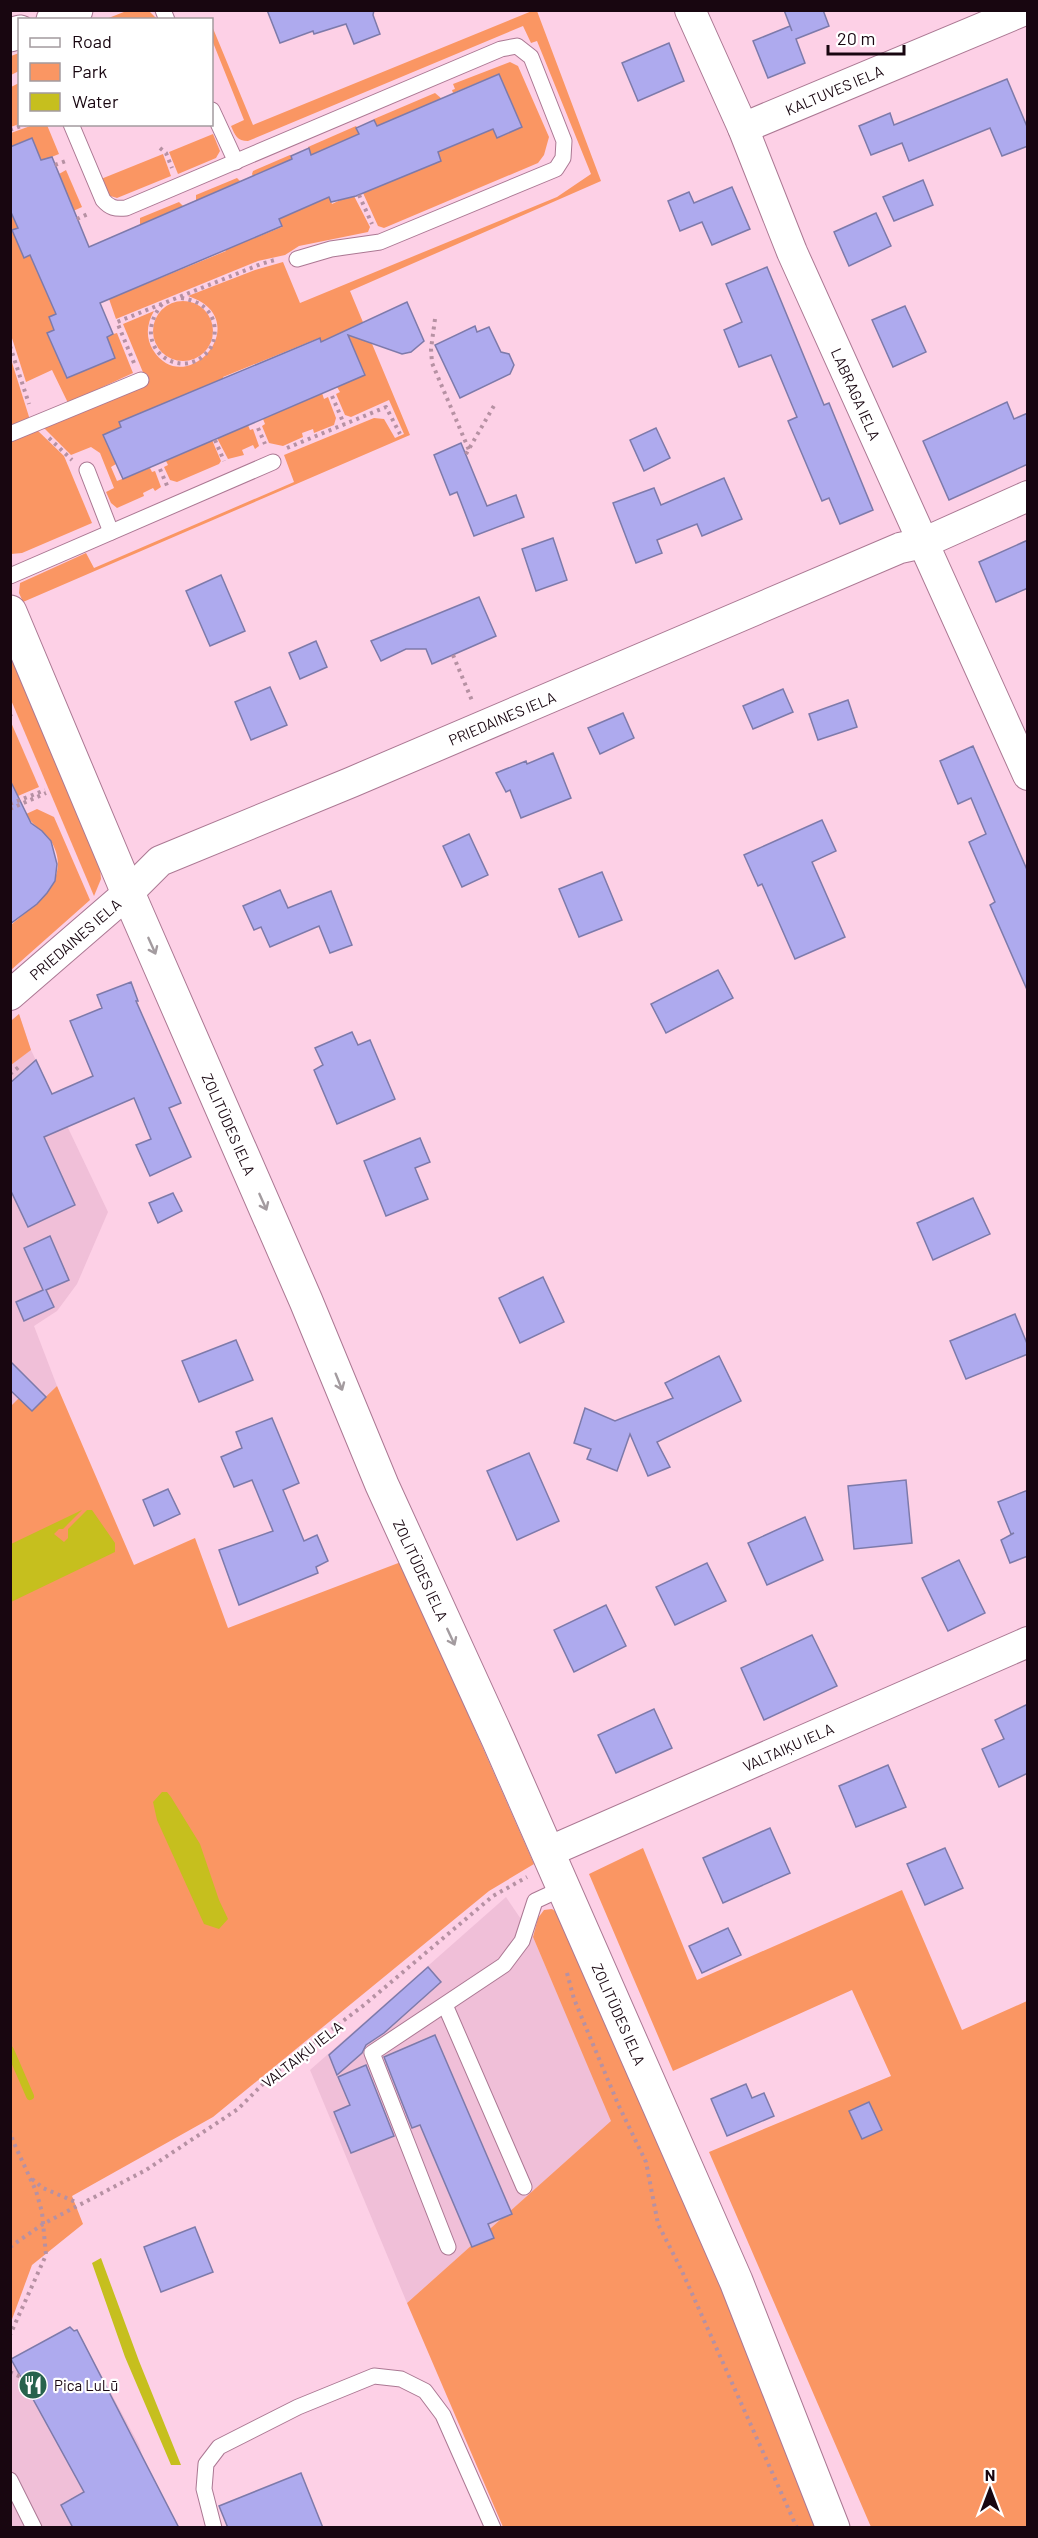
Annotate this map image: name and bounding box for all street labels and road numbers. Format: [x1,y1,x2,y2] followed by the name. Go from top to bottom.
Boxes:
[782,61,886,119] street label: KALTUVES IELA
[828,345,884,443] street label: LABRAGA IELA
[446,687,558,749] street label: PRIEDAINES IELA
[26,895,124,983] street label: PRIEDAINES IELA
[198,1070,260,1178] street label: ZOLITŪDES IELA
[390,1517,452,1623] street label: ZOLITŪDES IELA
[740,1719,836,1775] street label: VALTAIĶU IELA
[588,1960,650,2068] street label: ZOLITŪDES IELA
[258,2017,346,2091] street label: VALTAIĶU IELA

